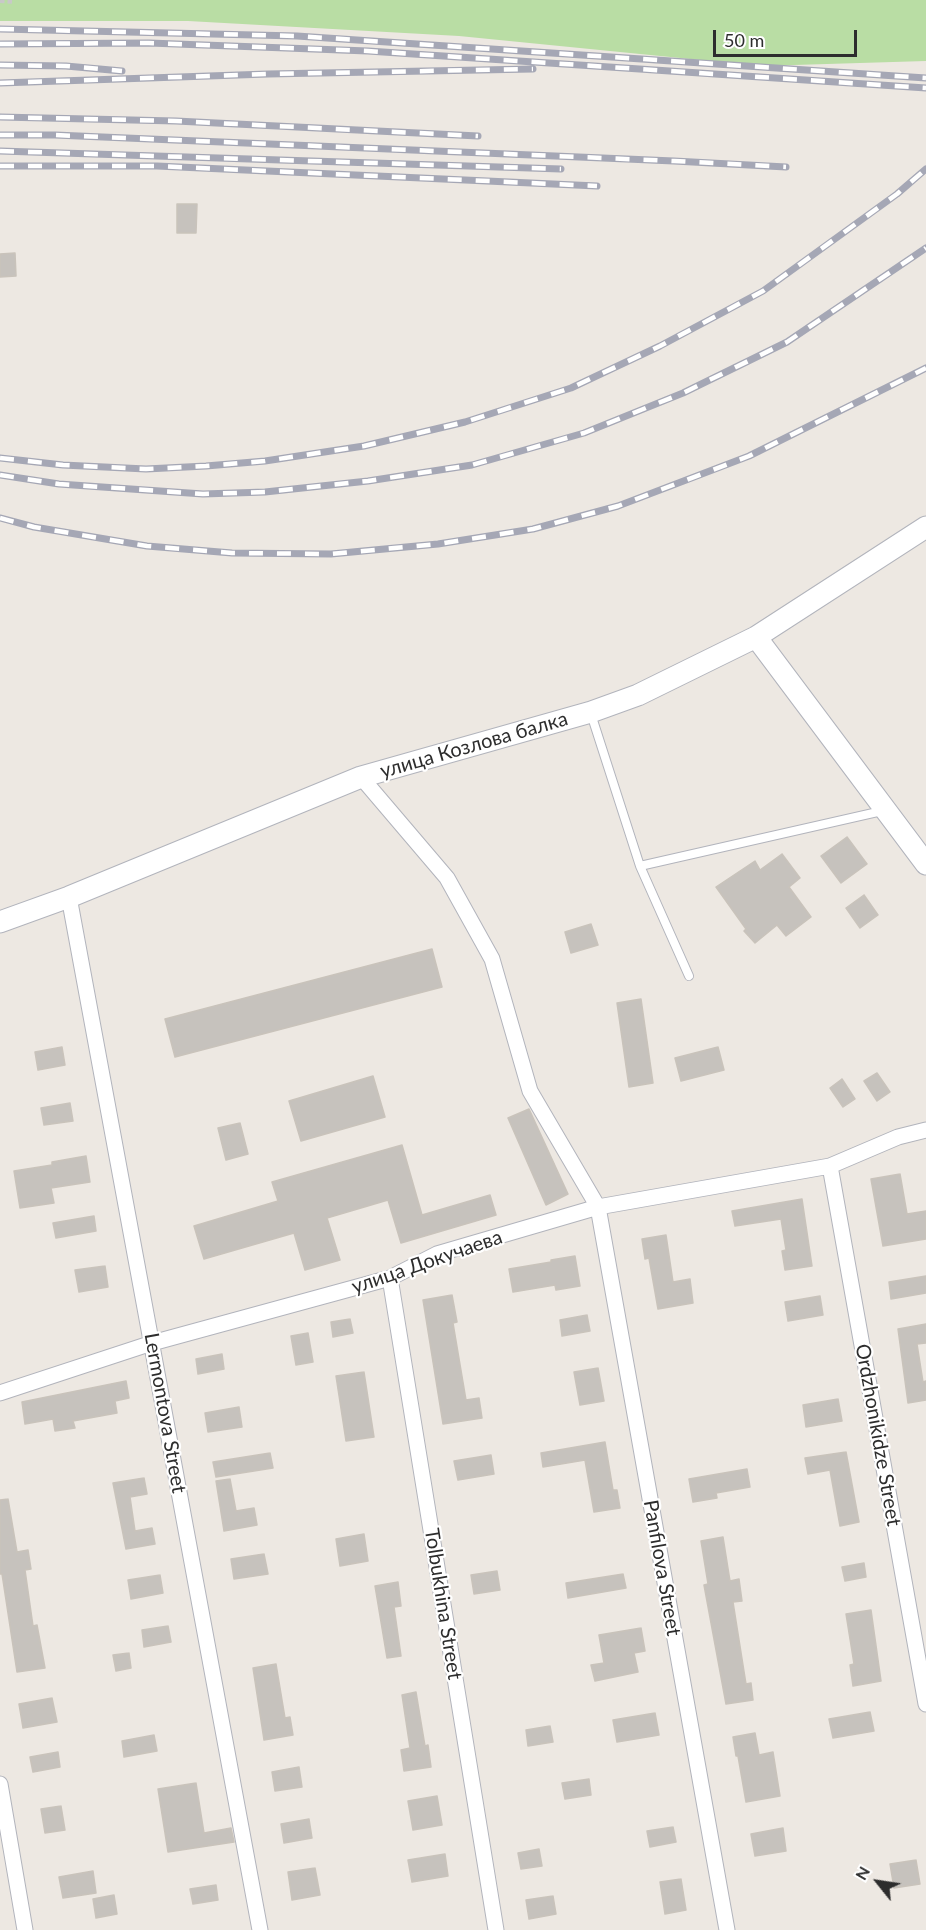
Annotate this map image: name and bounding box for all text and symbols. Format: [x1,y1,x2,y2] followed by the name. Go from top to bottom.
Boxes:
[716,18,860,56] scale bar
[724,29,764,51] text: 50 m
[377,707,571,783] street label: улица Козлова балка
[349,1225,505,1299] street label: улица Докучаева
[139,1331,191,1495] street label: Lermontova Street
[850,1342,906,1528] street label: Ordzhonikidze Street
[638,1498,686,1638] street label: Panfilova Street
[419,1527,467,1681] street label: Tolbukhina Street
[848,1852,908,1912] north arrow
[851,1863,873,1883] text: N

